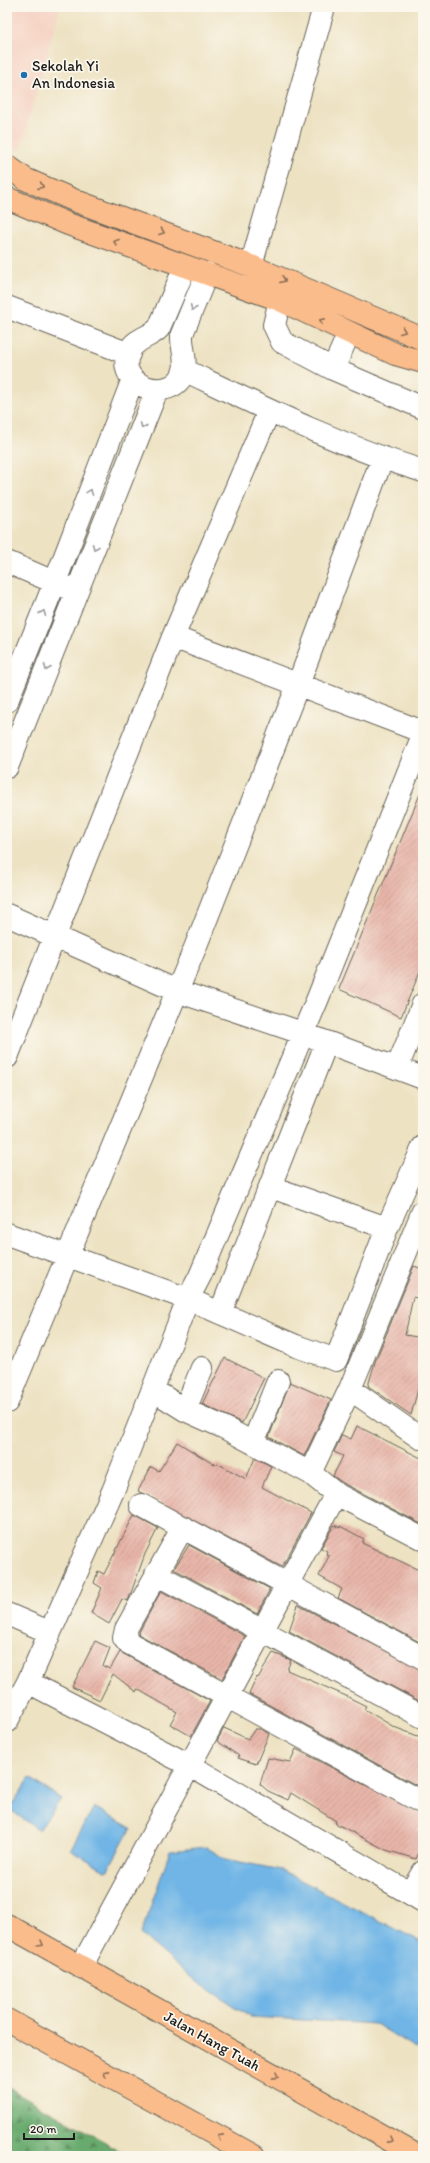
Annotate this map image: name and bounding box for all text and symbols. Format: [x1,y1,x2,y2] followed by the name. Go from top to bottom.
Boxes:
[32,57,115,92] place label: Sekolah Yi An Indonesia
[19,70,29,80] marker: Sekolah Yi An Indonesia
[37,181,44,189] one-way arrow
[158,228,165,236] one-way arrow
[113,238,120,246] one-way arrow
[279,275,286,283] one-way arrow
[190,303,198,311] one-way arrow
[319,318,327,326] one-way arrow
[399,326,406,334] one-way arrow
[139,422,147,429] one-way arrow
[85,489,93,496] one-way arrow
[91,543,99,550] one-way arrow
[38,610,46,617] one-way arrow
[43,664,51,671] one-way arrow
[37,1940,44,1947] one-way arrow
[161,2007,264,2075] street label: Jalan Hang Tuah
[103,2072,110,2079] one-way arrow
[272,2072,279,2079] one-way arrow
[24,2115,74,2141] scale bar
[30,2122,57,2136] text: 20 m
[217,2135,224,2142] one-way arrow
[386,2135,393,2143] one-way arrow

